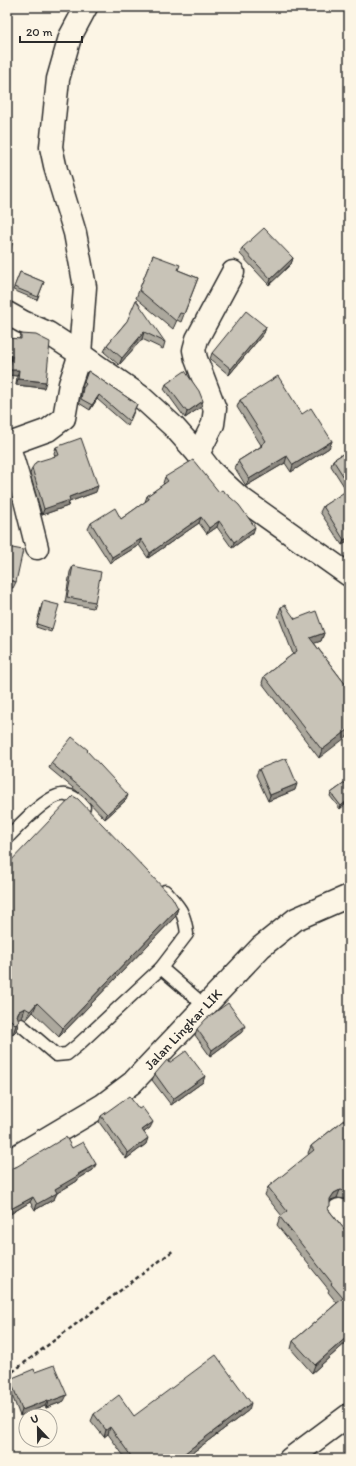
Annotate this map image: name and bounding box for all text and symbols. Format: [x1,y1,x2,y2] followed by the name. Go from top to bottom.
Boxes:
[20,18,82,44] scale bar
[26,25,53,39] text: 20 m
[141,985,226,1074] street label: Jalan Lingkar LIK
[18,1408,58,1448] north arrow
[29,1412,40,1427] text: U

